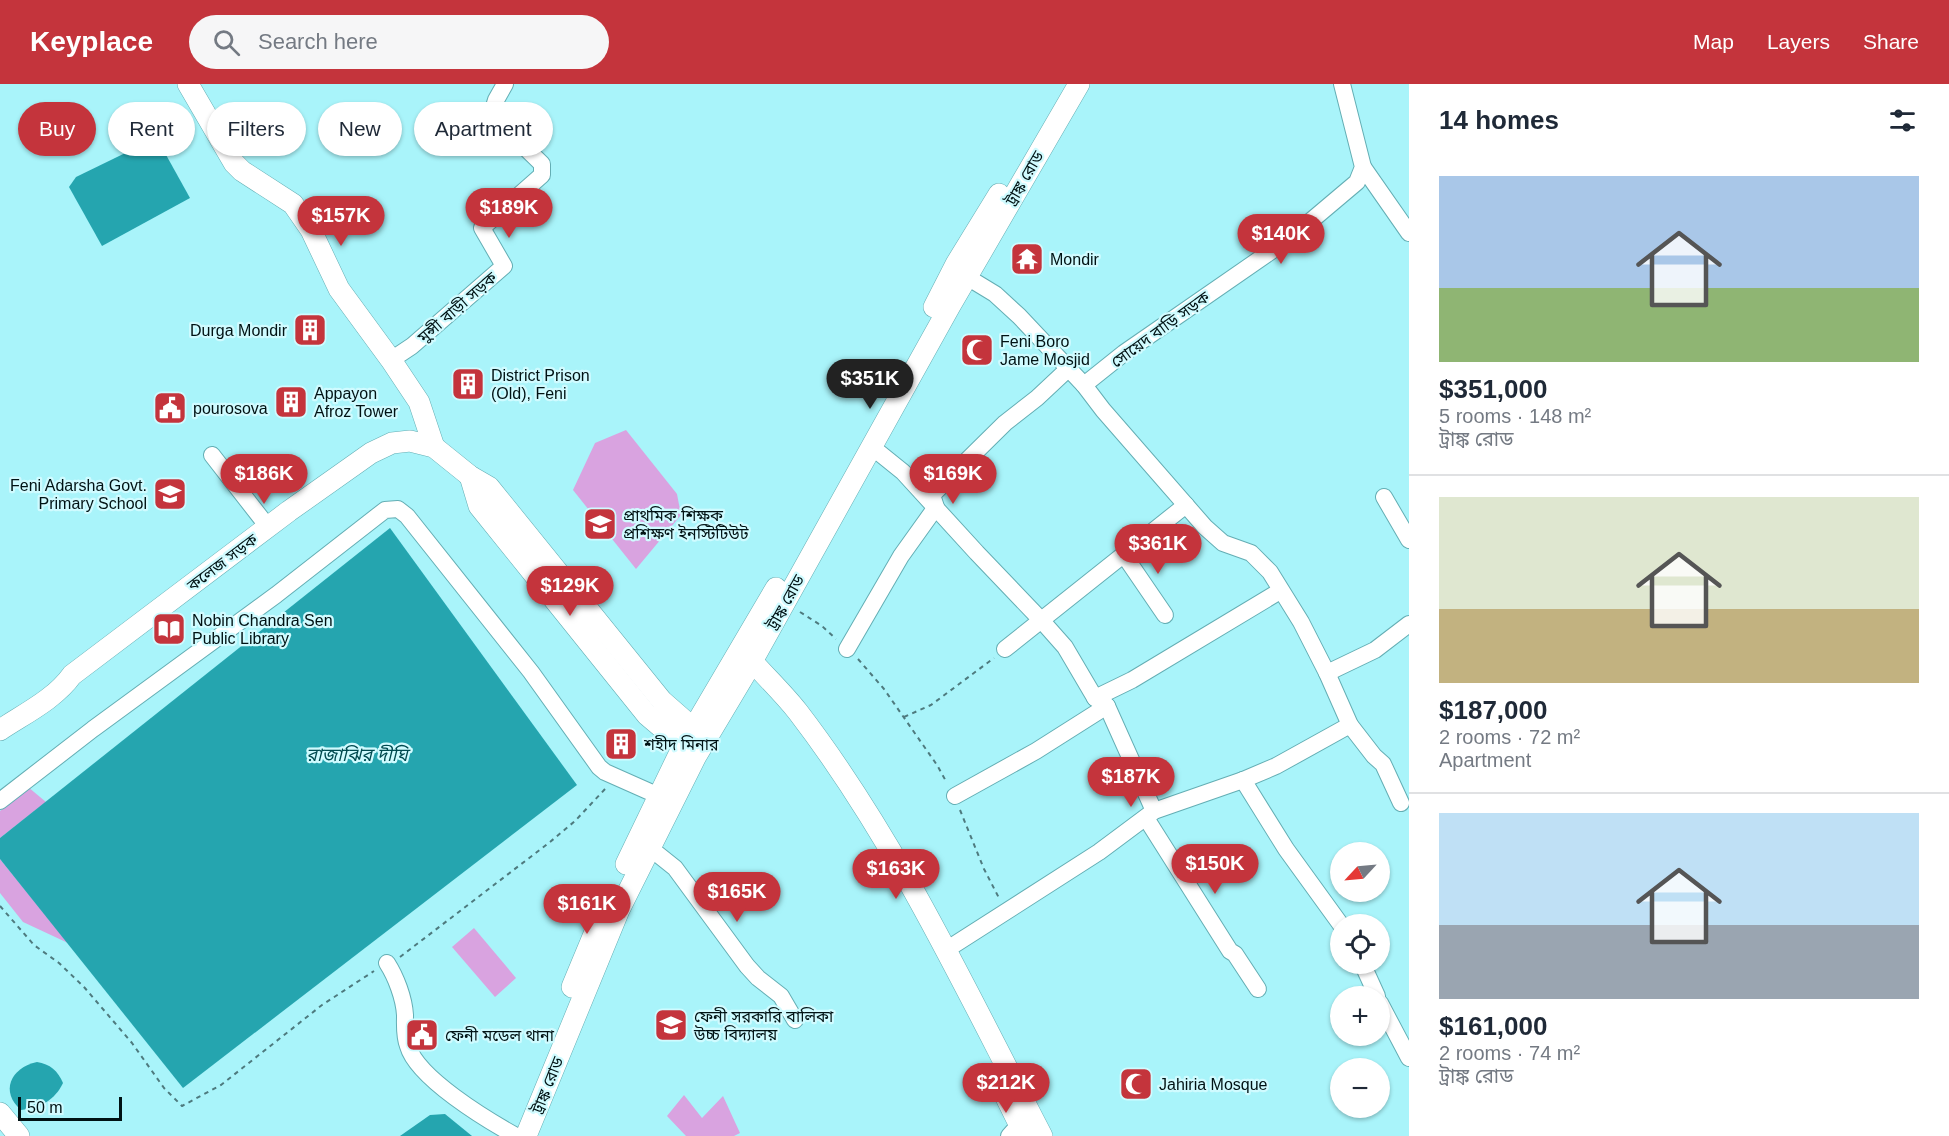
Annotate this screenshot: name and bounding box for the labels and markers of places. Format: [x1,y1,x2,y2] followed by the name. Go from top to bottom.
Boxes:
[467,188,551,239] pin: $189K
[299,196,383,247] pin: $157K
[1239,214,1323,265] pin: $140K
[1009,241,1045,277] temple icon: Mondir
[1050,251,1100,268] place label: Mondir
[292,312,328,348] building icon: Durga Mondir
[190,322,288,339] place label: Durga Mondir
[959,332,995,368] mosque icon: Feni Boro Jame Mosjid
[1000,333,1090,368] place label: Feni Boro Jame Mosjid
[828,359,912,410] pin: $351K
[450,366,486,402] building icon: District Prison (Old), Feni
[491,367,590,402] place label: District Prison (Old), Feni
[273,384,309,420] building icon: Appayon Afroz Tower
[314,385,399,420] place label: Appayon Afroz Tower
[152,390,188,426] public building icon: pourosova
[193,400,268,417] place label: pourosova
[222,454,306,505] pin: $186K
[911,454,995,505] pin: $169K
[152,476,188,512] school or university icon: Feni Adarsha Govt. Primary School
[10,477,147,512] place label: Feni Adarsha Govt. Primary School
[582,506,618,542] school or university icon: প্রাথমিক শিক্ষক প্রশিক্ষণ ইনস্টিটিউট
[623,506,749,542] place label: প্রাথমিক শিক্ষক প্রশিক্ষণ ইনস্টিটিউট
[1116,524,1200,575] pin: $361K
[528,566,612,617] pin: $129K
[151,611,187,647] library icon: Nobin Chandra Sen Public Library
[192,612,333,647] place label: Nobin Chandra Sen Public Library
[603,726,639,762] building icon: শহীদ মিনার
[643,735,719,753] place label: শহীদ মিনার
[1089,757,1173,808] pin: $187K
[1173,844,1257,895] pin: $150K
[854,849,938,900] pin: $163K
[695,872,779,923] pin: $165K
[545,884,629,935] pin: $161K
[653,1007,689,1043] school or university icon: ফেনী সরকারি বালিকা উচ্চ বিদ্যালয়
[693,1007,834,1043] place label: ফেনী সরকারি বালিকা উচ্চ বিদ্যালয়
[404,1017,440,1053] public building icon: ফেনী মডেল থানা
[445,1026,555,1044] place label: ফেনী মডেল থানা
[964,1063,1048,1114] pin: $212K
[1118,1066,1154,1102] mosque icon: Jahiria Mosque
[1159,1076,1268,1093] place label: Jahiria Mosque

